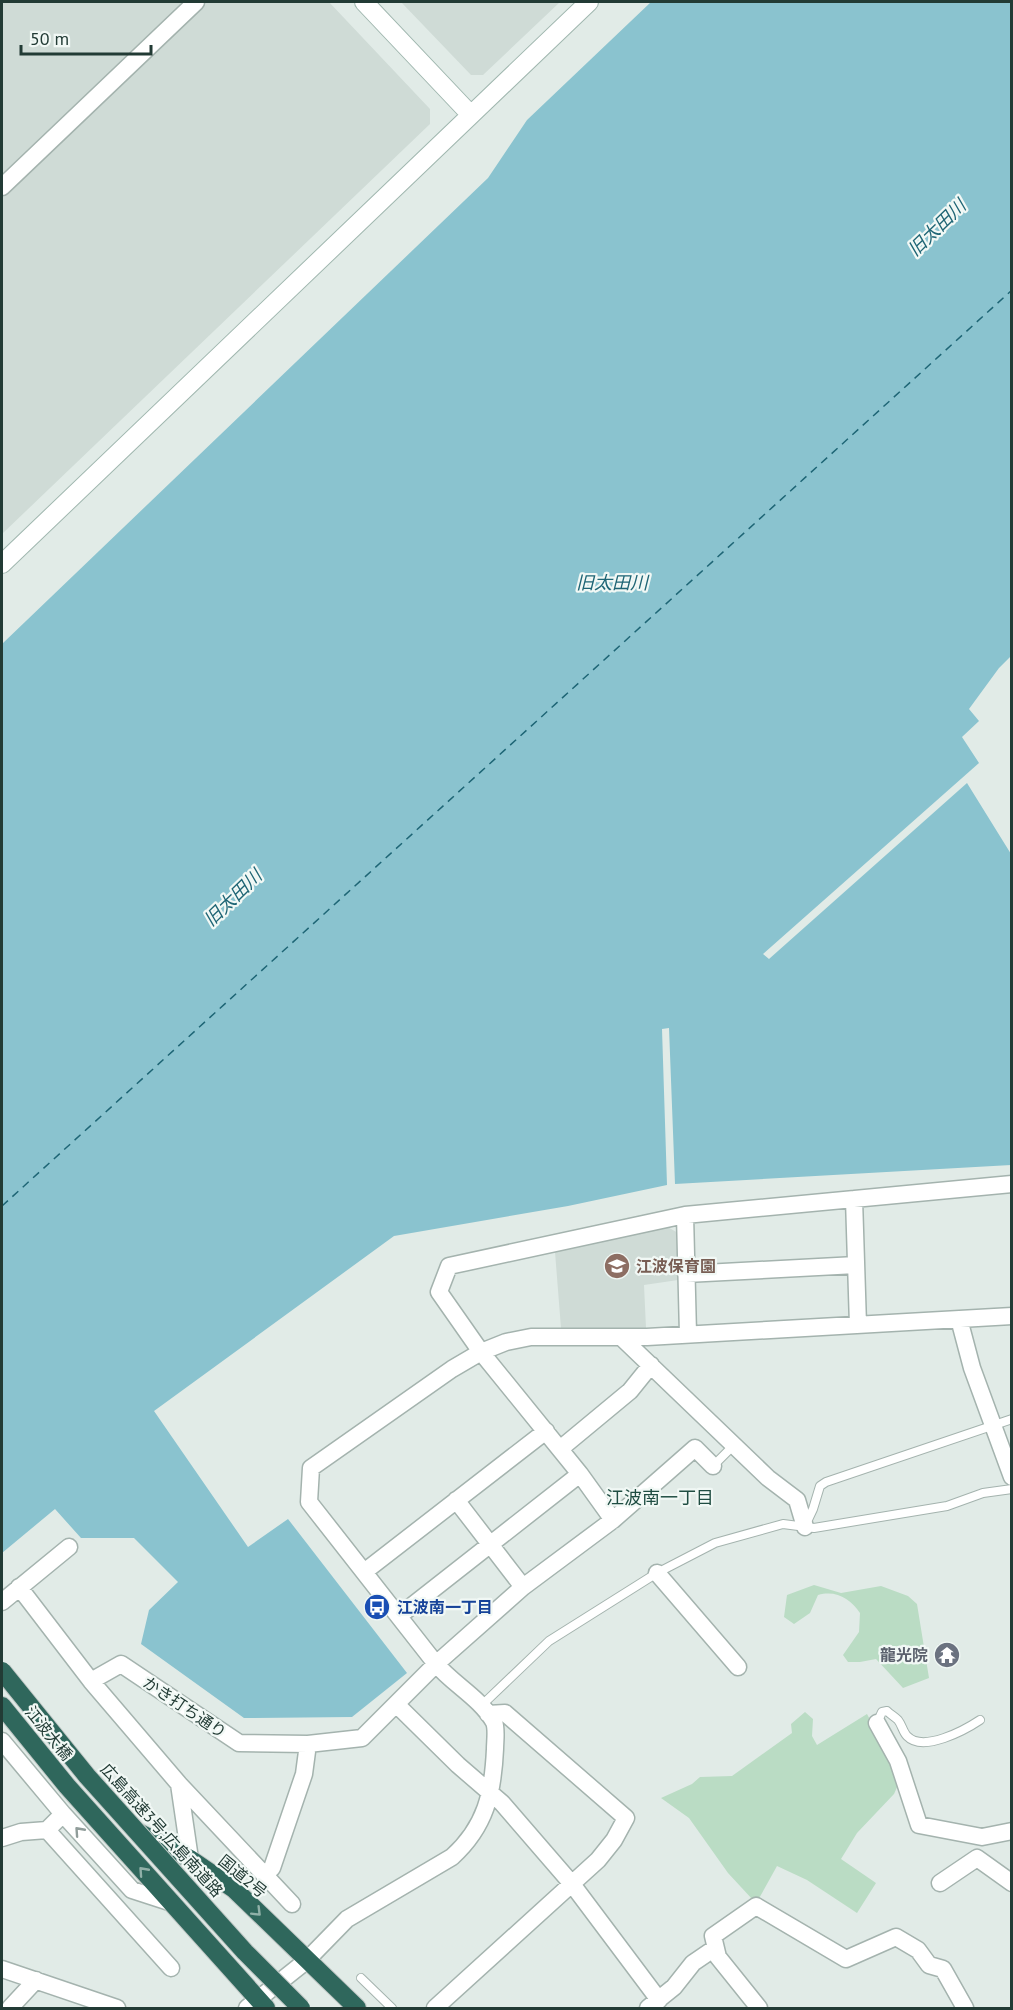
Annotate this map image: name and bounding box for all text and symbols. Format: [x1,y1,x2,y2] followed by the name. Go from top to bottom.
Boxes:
[21,18,152,56] scale bar
[30,27,69,50] text: 50 m
[903,193,972,261] water label: 旧太田川
[576,571,650,594] water label: 旧太田川
[199,863,268,931] water label: 旧太田川
[602,1251,632,1281] school or university icon: 江波保育園
[636,1256,716,1276] place label: 江波保育園
[606,1486,714,1509] district label: 江波南一丁目
[362,1592,392,1622] bus stop icon: 江波南一丁目
[397,1597,493,1617] place label: 江波南一丁目
[932,1640,962,1670] temple icon: 龍光院
[880,1645,928,1665] place label: 龍光院
[140,1672,230,1742] street label: かき打ち通り
[21,1702,77,1764] street label: 江波大橋
[97,1759,227,1901] street label: 広島高速3号;広島南道路
[75,1827,86,1838] one-way arrow
[215,1850,271,1902] street label: 国道2号
[139,1867,150,1877] one-way arrow
[249,1904,260,1915] one-way arrow

